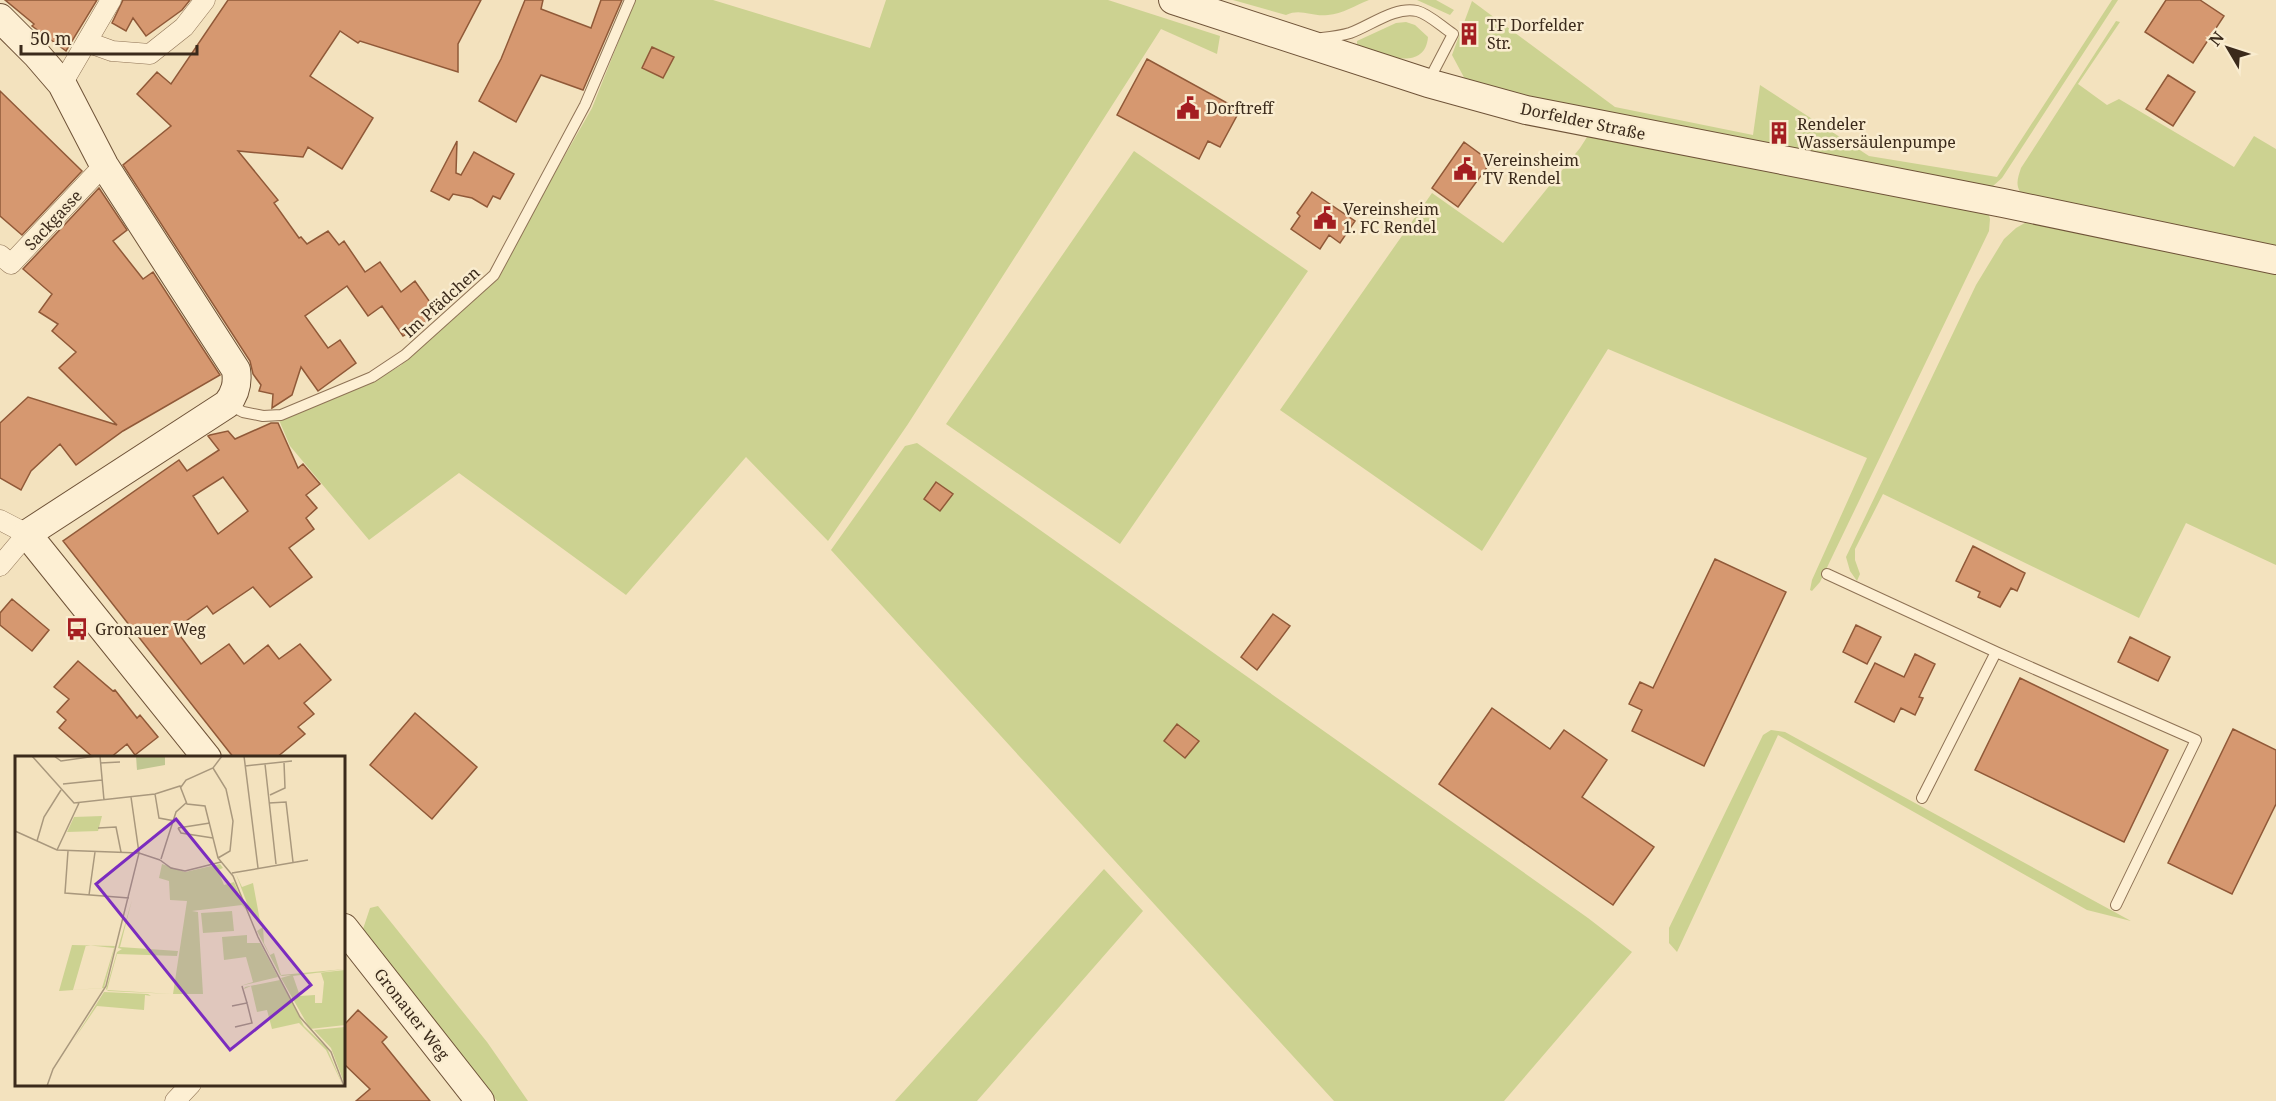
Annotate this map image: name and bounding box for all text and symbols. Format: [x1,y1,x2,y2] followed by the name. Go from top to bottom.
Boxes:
[1487,14,1585,54] place label: TF Dorfelder Str.
[21,18,196,56] scale bar
[2198,18,2258,78] north arrow
[1456,21,1482,47] building icon: TF Dorfelder Str.
[30,26,72,50] text: 50 m
[2204,26,2229,50] text: N
[1175,95,1201,121] public building icon: Dorftreff
[1206,97,1275,119] place label: Dorftreff
[1518,97,1648,145] street label: Dorfelder Straße
[1797,113,1956,153] place label: Rendeler Wassersäulenpumpe
[1766,120,1792,146] building icon: Rendeler Wassersäulenpumpe
[1483,149,1579,189] place label: Vereinsheim TV Rendel
[1452,156,1478,182] public building icon: Vereinsheim TV Rendel
[19,185,87,255] street label: Sackgasse
[1343,198,1439,238] place label: Vereinsheim 1. FC Rendel
[1312,205,1338,231] public building icon: Vereinsheim 1. FC Rendel
[398,262,484,342] street label: Im Pfädchen
[64,616,90,642] bus stop icon: Gronauer Weg
[95,618,206,640] place label: Gronauer Weg
[15,756,345,1086] inset map
[369,964,455,1065] street label: Gronauer Weg

